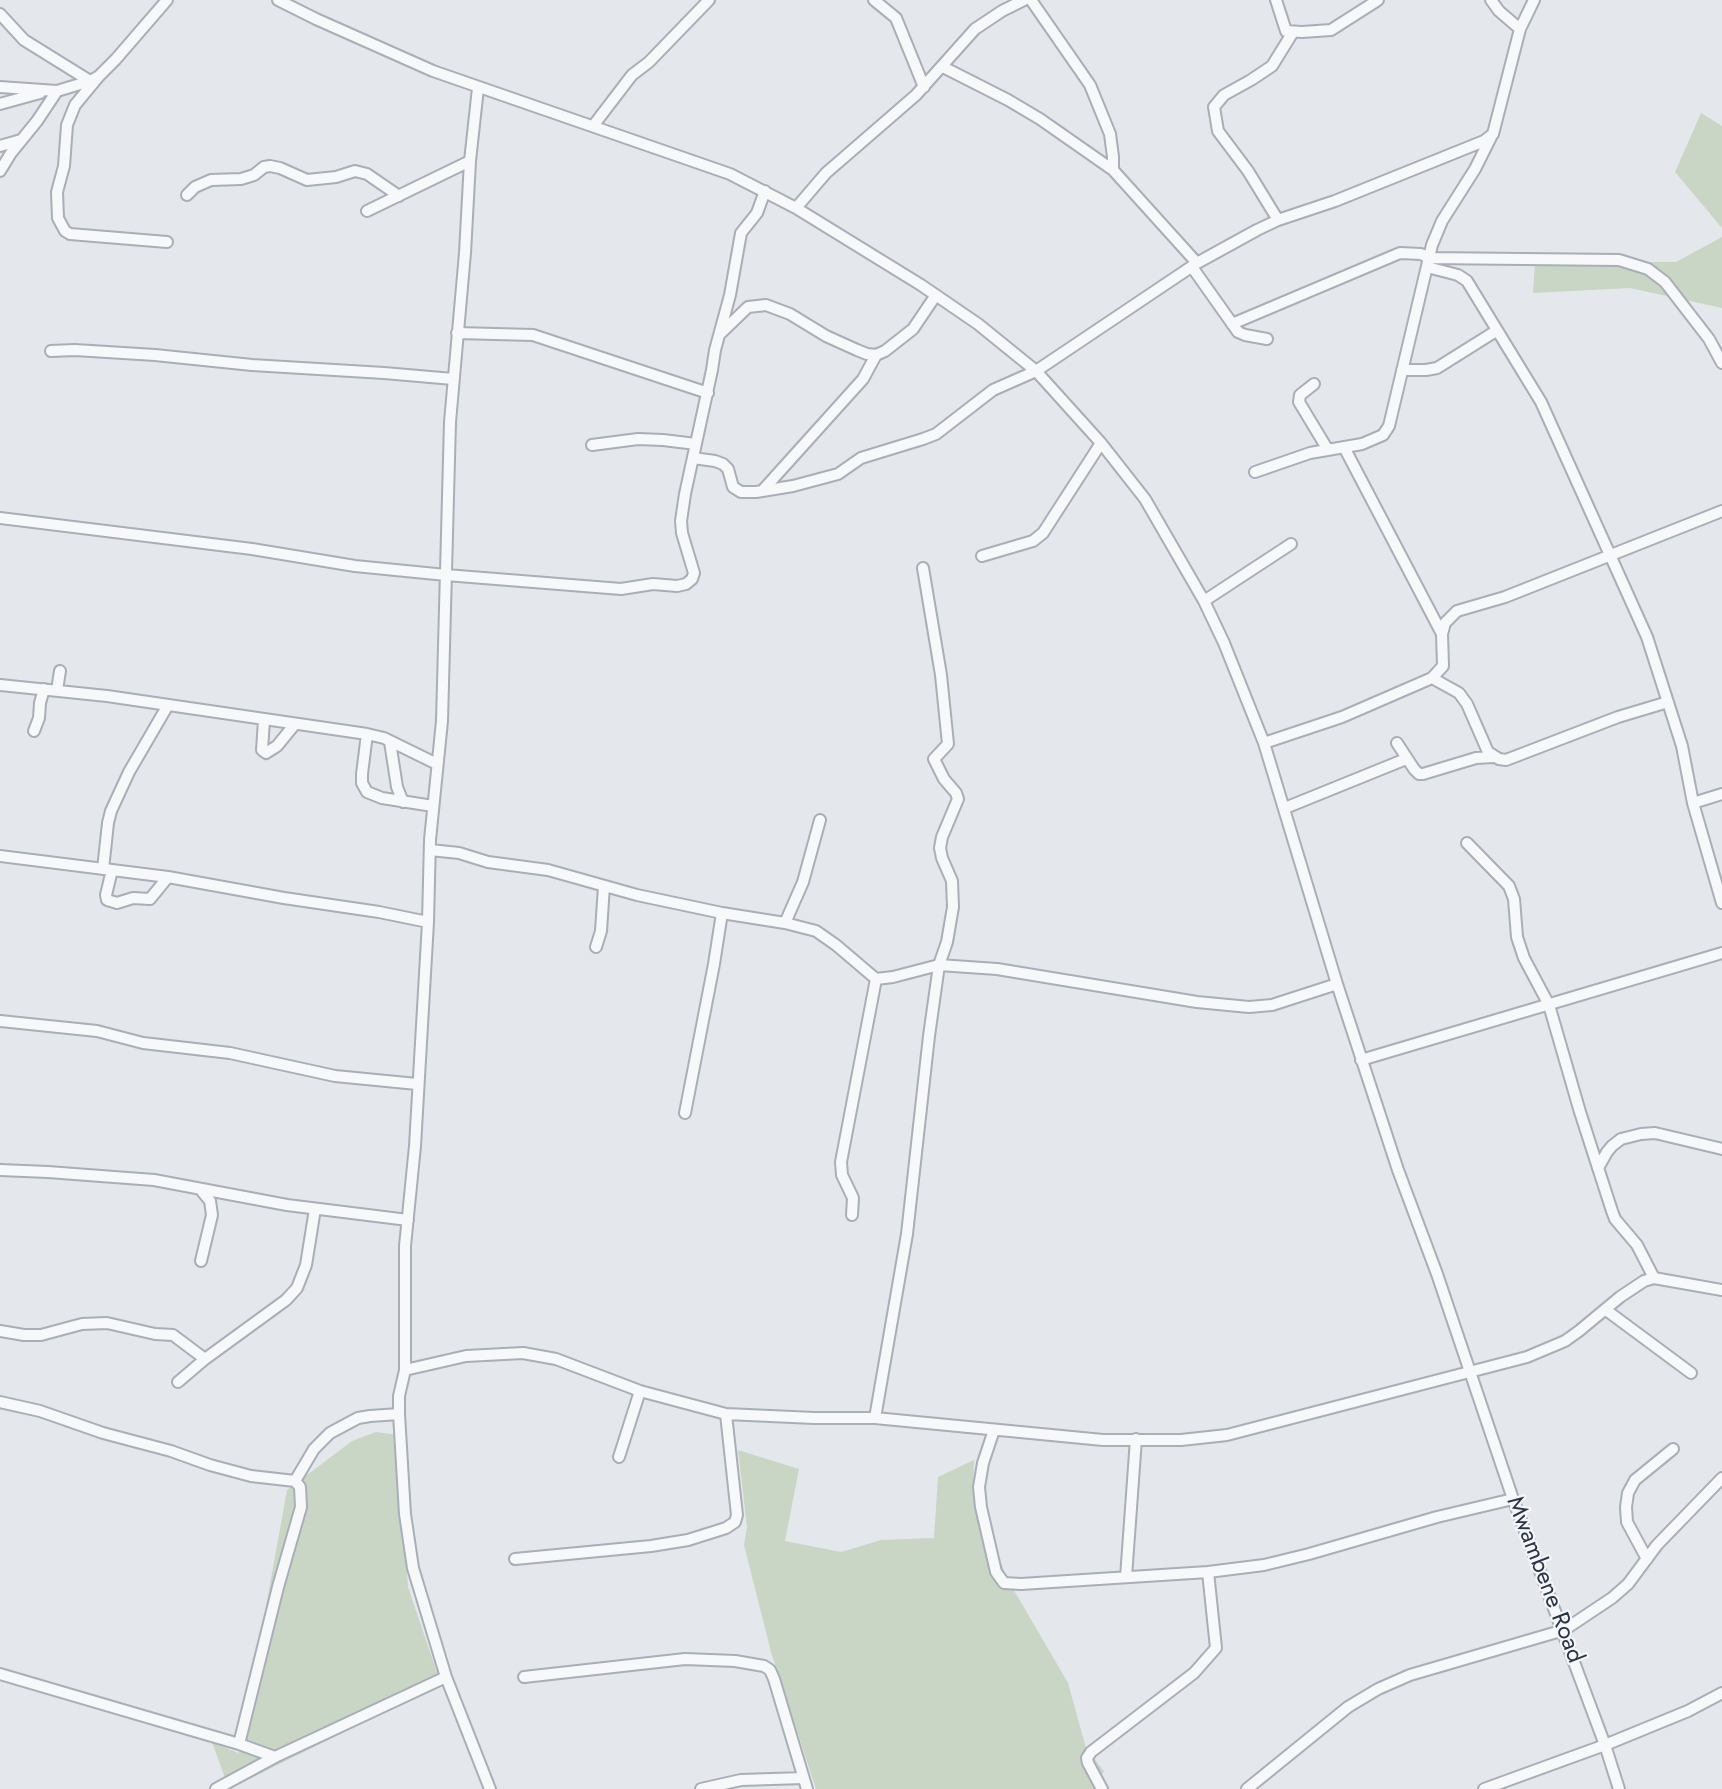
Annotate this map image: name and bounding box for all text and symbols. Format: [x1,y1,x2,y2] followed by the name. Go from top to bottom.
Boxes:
[1499,1493,1589,1667] street label: Mwambene Road

